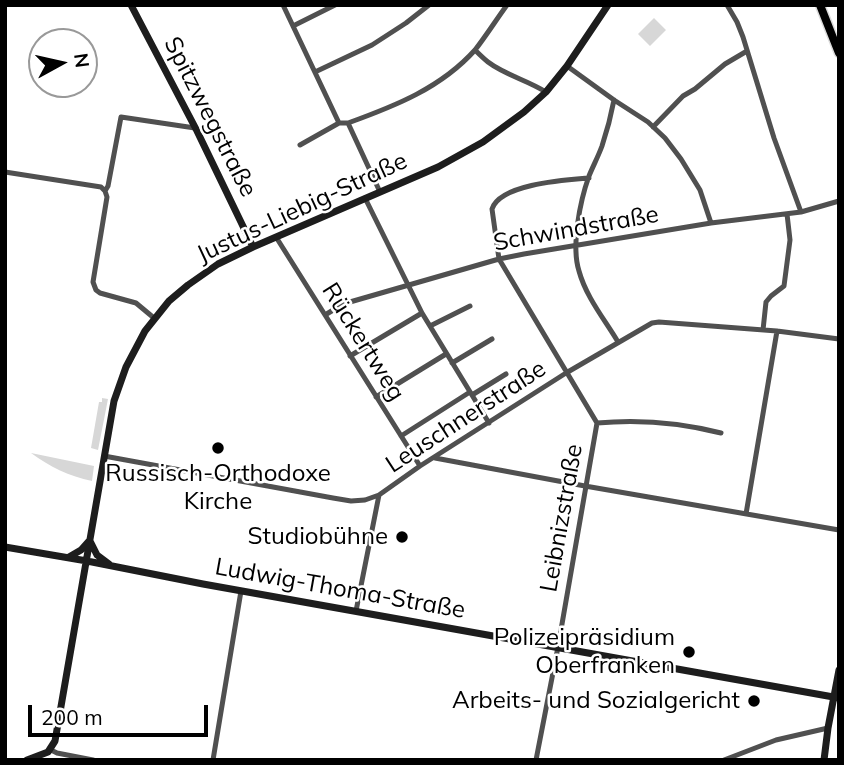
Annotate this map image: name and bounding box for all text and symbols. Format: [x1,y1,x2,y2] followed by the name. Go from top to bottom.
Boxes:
[28,28,98,98] north arrow
[157,32,263,202] street label: Spitzwegstraße
[69,52,95,69] text: N
[192,147,412,269] street label: Justus-Liebig-Straße
[491,200,661,258] street label: Schwindstraße
[315,278,411,406] street label: Rückertweg
[381,355,551,479] street label: Leuschnerstraße
[210,440,226,456] marker: Russisch-Orthodoxe Kirche
[535,442,589,594] street label: Leibnizstraße
[105,460,331,516] place label: Russisch-Orthodoxe Kirche
[248,523,388,551] place label: Studiobühne
[394,529,410,545] marker: Studiobühne
[213,553,467,625] street label: Ludwig-Thoma-Straße
[494,624,675,680] place label: Polizeipräsidium Oberfranken
[681,644,697,660] marker: Polizeipräsidium Oberfranken
[452,687,740,715] place label: Arbeits- und Sozialgericht
[32,692,212,736] scale bar
[746,693,762,709] marker: Arbeits- und Sozialgericht
[41,704,103,730] text: 200 m

